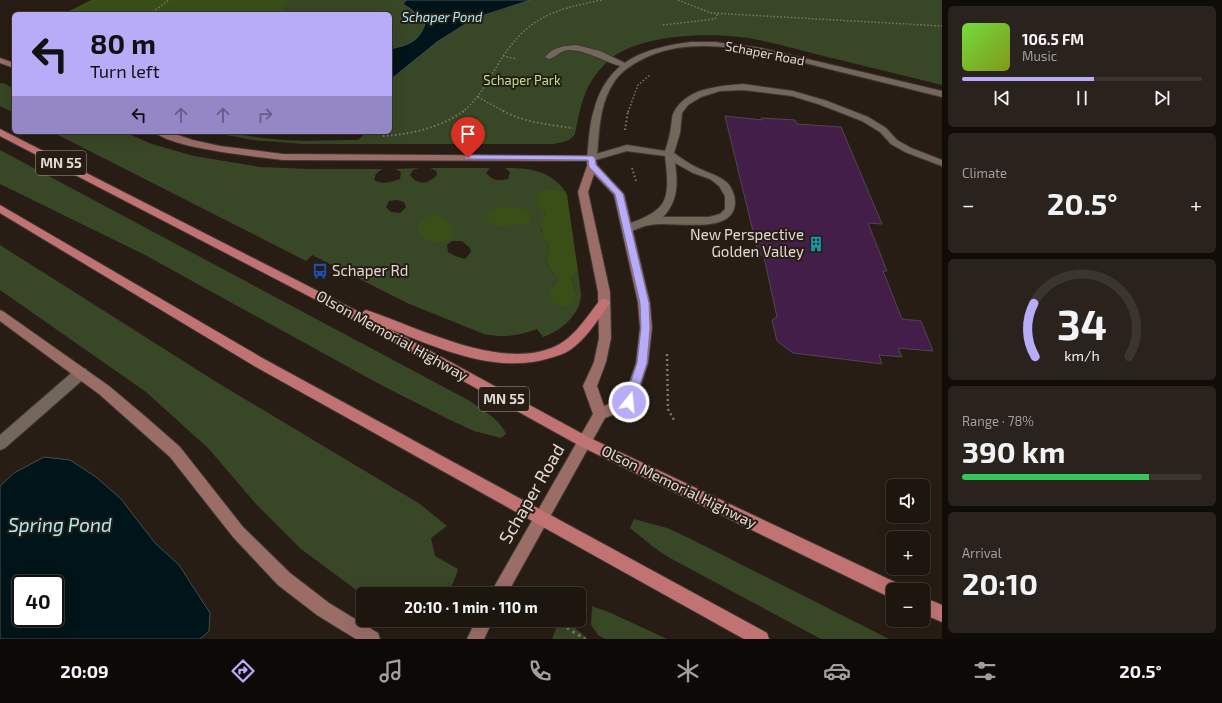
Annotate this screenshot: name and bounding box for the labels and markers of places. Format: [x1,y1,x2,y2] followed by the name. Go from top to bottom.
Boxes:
[451,117,485,158] pin
[690,225,804,260] place label: New Perspective Golden Valley
[807,235,825,253] building icon: New Perspective Golden Valley
[332,261,408,279] place label: Schaper Rd
[311,262,329,280] bus stop icon: Schaper Rd

